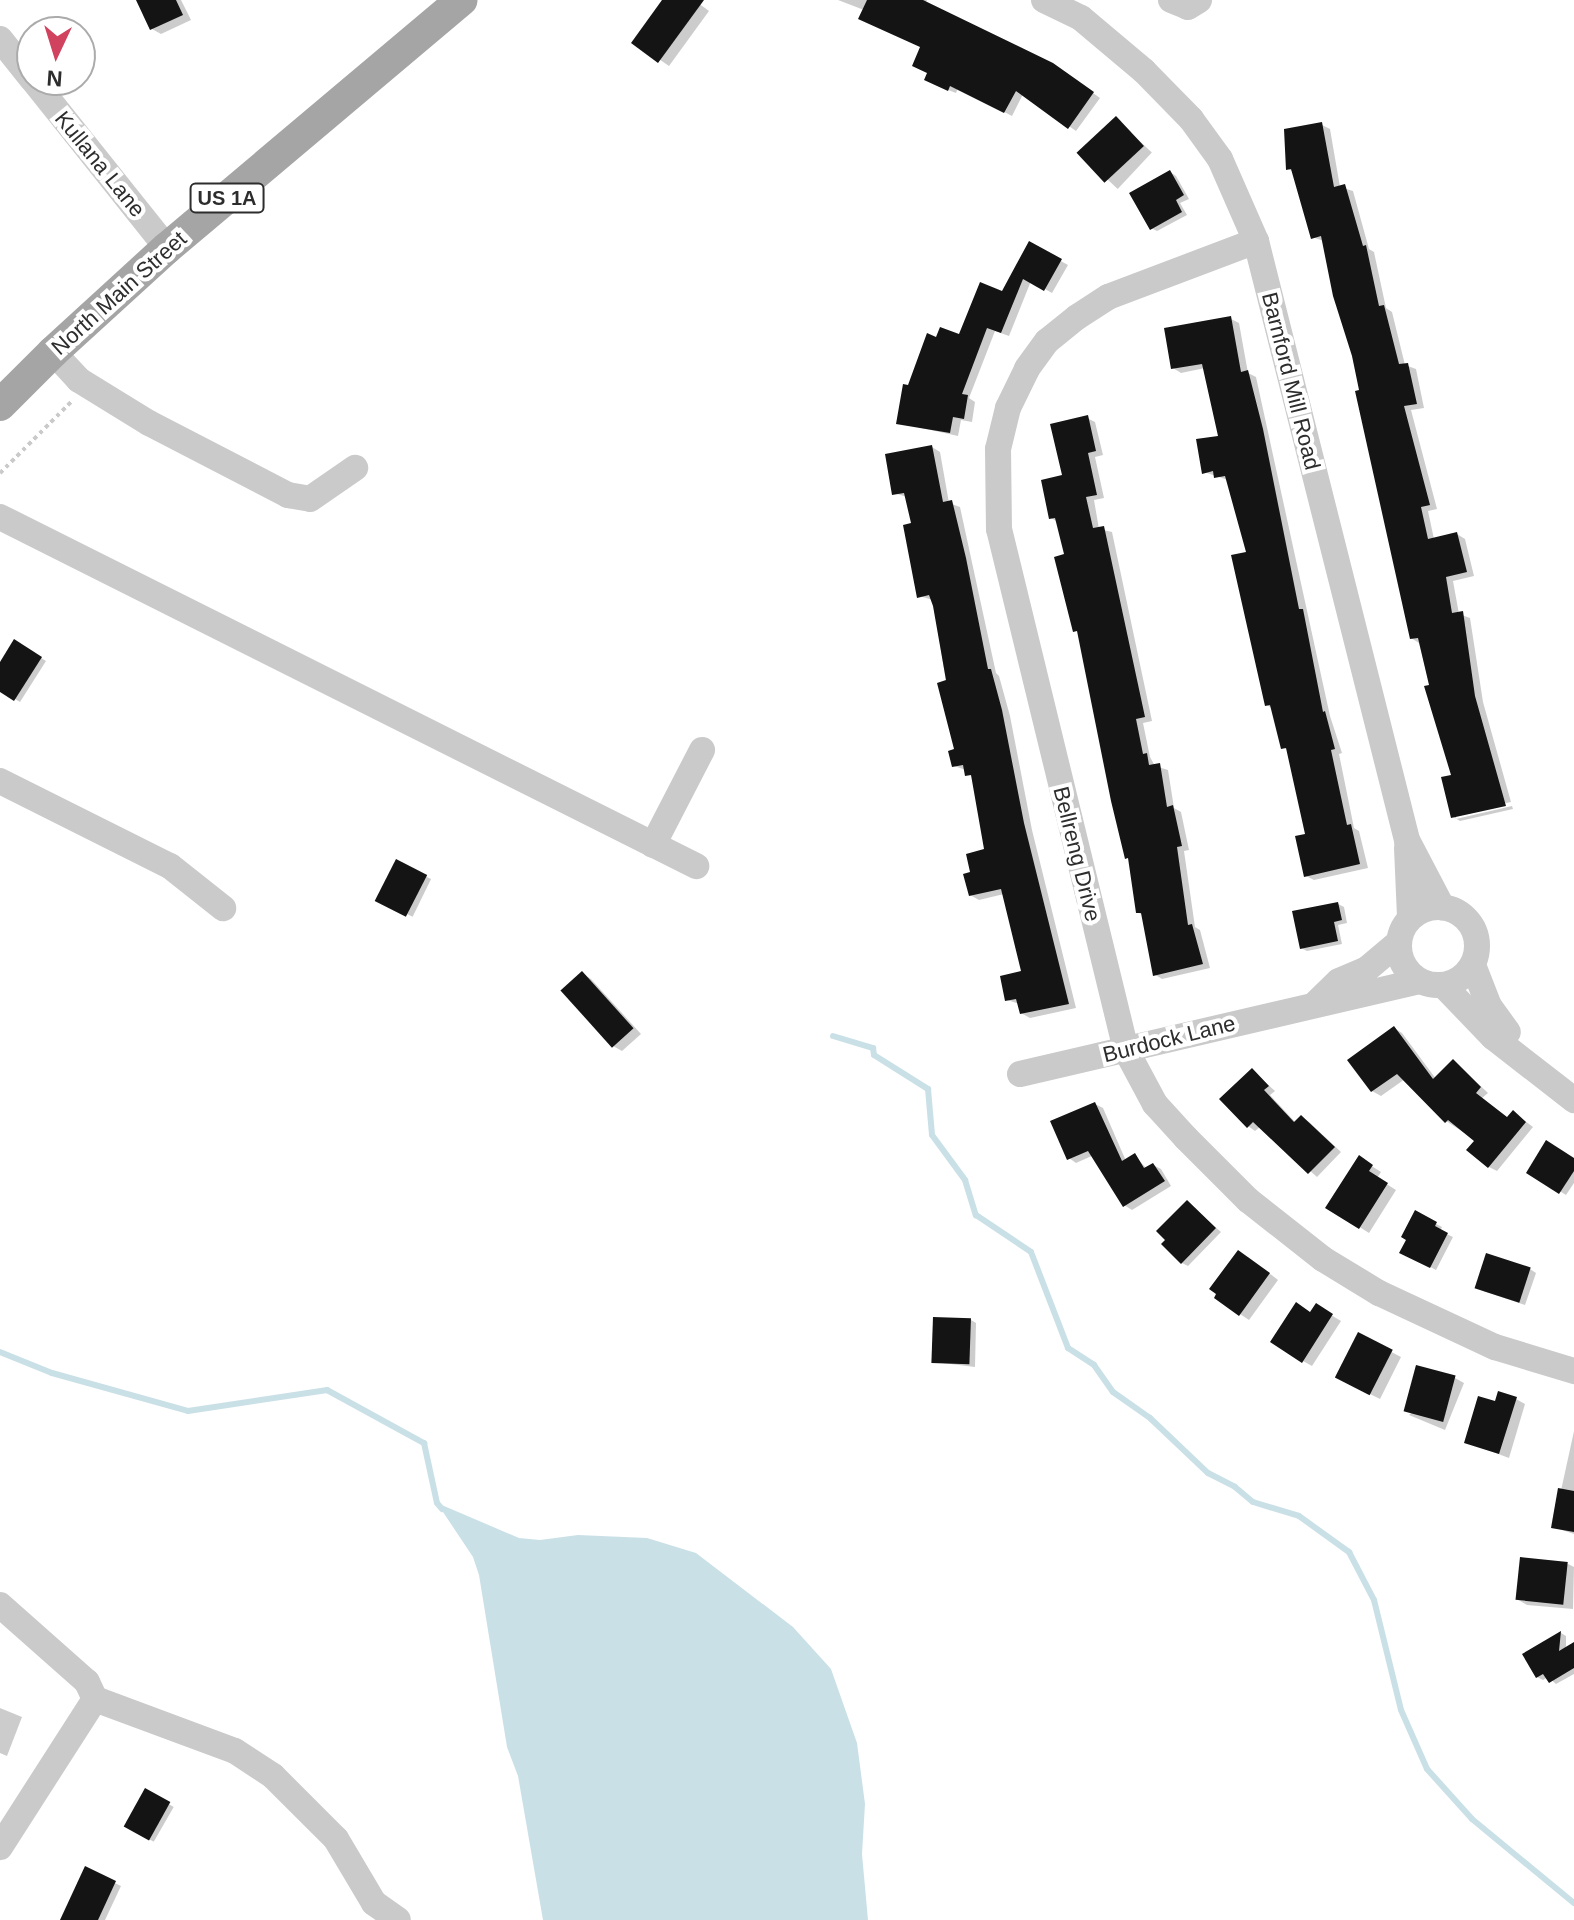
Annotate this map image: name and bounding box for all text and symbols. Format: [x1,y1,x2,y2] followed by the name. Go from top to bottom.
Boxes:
[16,16,96,96] north arrow
[46,65,63,91] text: N
[49,106,151,222] street label: Kullana Lane
[189,182,265,214] road number: US 1A
[46,226,192,360] street label: North Main Street
[1256,289,1326,473] street label: Barnford Mill Road
[1047,784,1107,924] street label: Bellreng Drive
[1100,1010,1238,1068] street label: Burdock Lane

